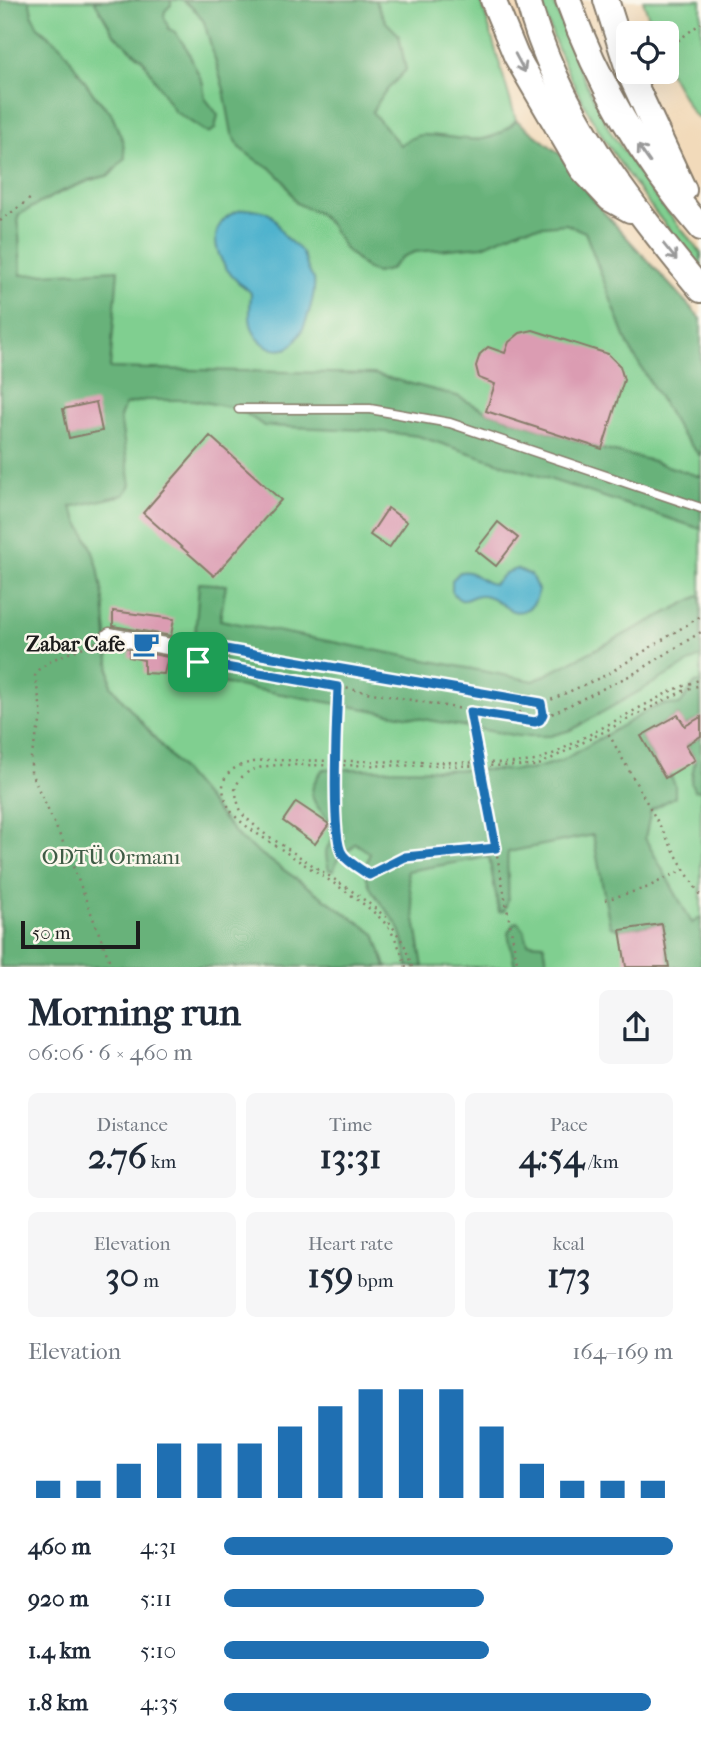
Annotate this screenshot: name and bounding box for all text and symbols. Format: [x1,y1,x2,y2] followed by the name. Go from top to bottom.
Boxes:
[616,21,679,84] map controls
[616,21,679,84] button: locate
[513,52,527,72] one-way arrow
[637,145,651,164] one-way arrow
[663,243,678,261] one-way arrow
[131,629,161,659] cafe icon: Zabar Cafe
[26,632,126,656] place label: Zabar Cafe
[168,632,228,692] pin
[179,643,217,681] icon: arrive
[42,845,180,869] park label: ODTÜ Ormanı
[21,918,140,950] scale bar
[32,922,71,944] text: 50 m
[28,990,241,1035] text: Morning run
[599,990,673,1064] button: share
[28,1039,192,1066] text: 06:06 · 6 × 460 m
[96,1114,168,1136] text: Distance
[329,1114,372,1136] text: Time
[550,1114,588,1136] text: Pace
[88,1136,147,1177] text: 2.76
[319,1136,382,1177] text: 13:31
[519,1136,584,1177] text: 4:54
[147,1151,176,1173] text: km
[584,1151,618,1173] text: /km
[94,1233,171,1255] text: Elevation
[308,1233,393,1255] text: Heart rate
[553,1233,585,1255] text: kcal
[105,1255,139,1296] text: 30
[308,1255,353,1296] text: 159
[547,1255,591,1296] text: 173
[139,1270,159,1292] text: m
[353,1270,393,1292] text: bpm
[28,1338,121,1365] text: Elevation
[572,1338,673,1365] text: 164–169 m
[28,1533,91,1560] text: 460 m
[140,1533,177,1560] text: 4:31
[28,1585,89,1612] text: 920 m
[140,1585,172,1612] text: 5:11
[28,1637,91,1664] text: 1.4 km
[140,1637,176,1664] text: 5:10
[28,1689,88,1716] text: 1.8 km
[140,1689,179,1716] text: 4:35

